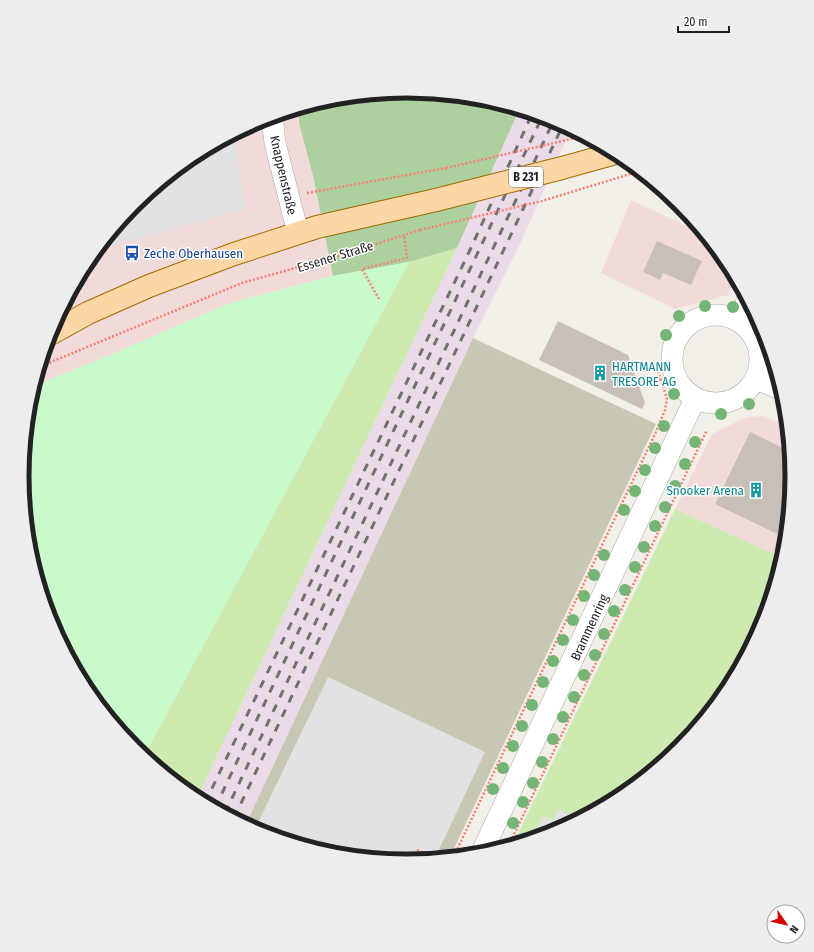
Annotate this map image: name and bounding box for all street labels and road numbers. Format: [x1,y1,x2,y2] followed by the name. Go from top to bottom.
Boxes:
[267,134,300,216] street label: Knappenstraße
[509,167,543,187] road number: B 231
[295,238,375,275] street label: Essener Straße
[568,591,612,663] street label: Brammenring

